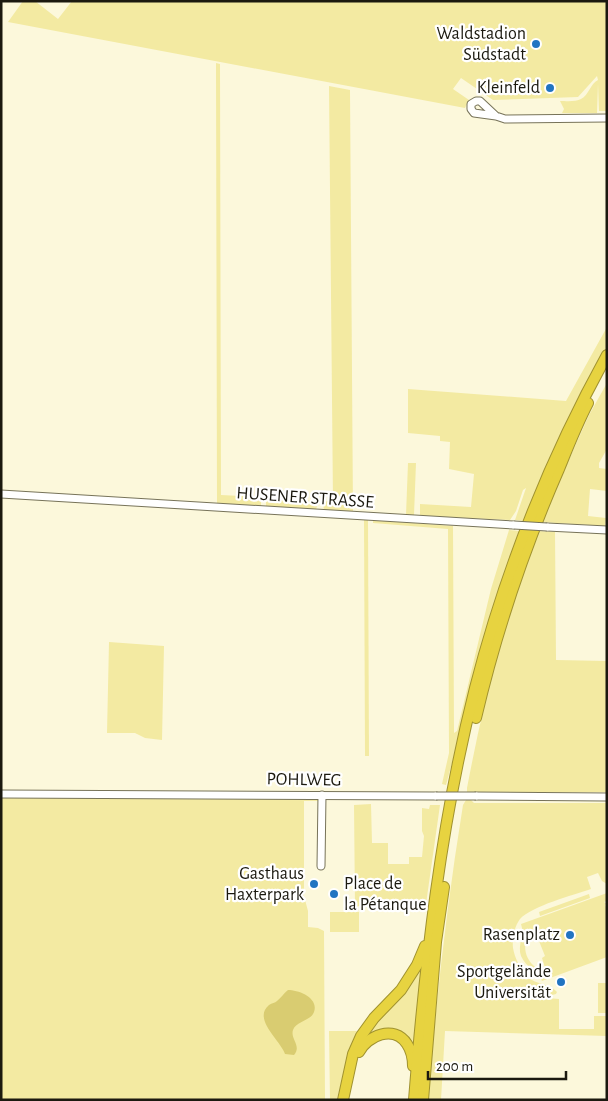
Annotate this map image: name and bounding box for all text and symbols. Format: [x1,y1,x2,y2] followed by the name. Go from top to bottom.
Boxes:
[436,25,526,64] place label: Waldstadion Südstadt
[530,38,542,50] marker: Waldstadion Südstadt
[477,79,540,97] place label: Kleinfeld
[544,82,556,94] marker: Kleinfeld
[236,484,375,512] street label: HUSENER STRASSE
[266,770,342,790] street label: POHLWEG
[225,865,305,904] place label: Gasthaus Haxterpark
[344,875,426,914] place label: Place de la Pétanque
[308,878,320,890] marker: Gasthaus Haxterpark
[328,888,340,900] marker: Place de la Pétanque
[483,926,560,944] place label: Rasenplatz
[564,929,576,941] marker: Rasenplatz
[457,963,551,1002] place label: Sportgelände Universität
[555,976,567,988] marker: Sportgelände Universität
[428,1048,566,1080] scale bar
[436,1059,473,1074] text: 200 m

